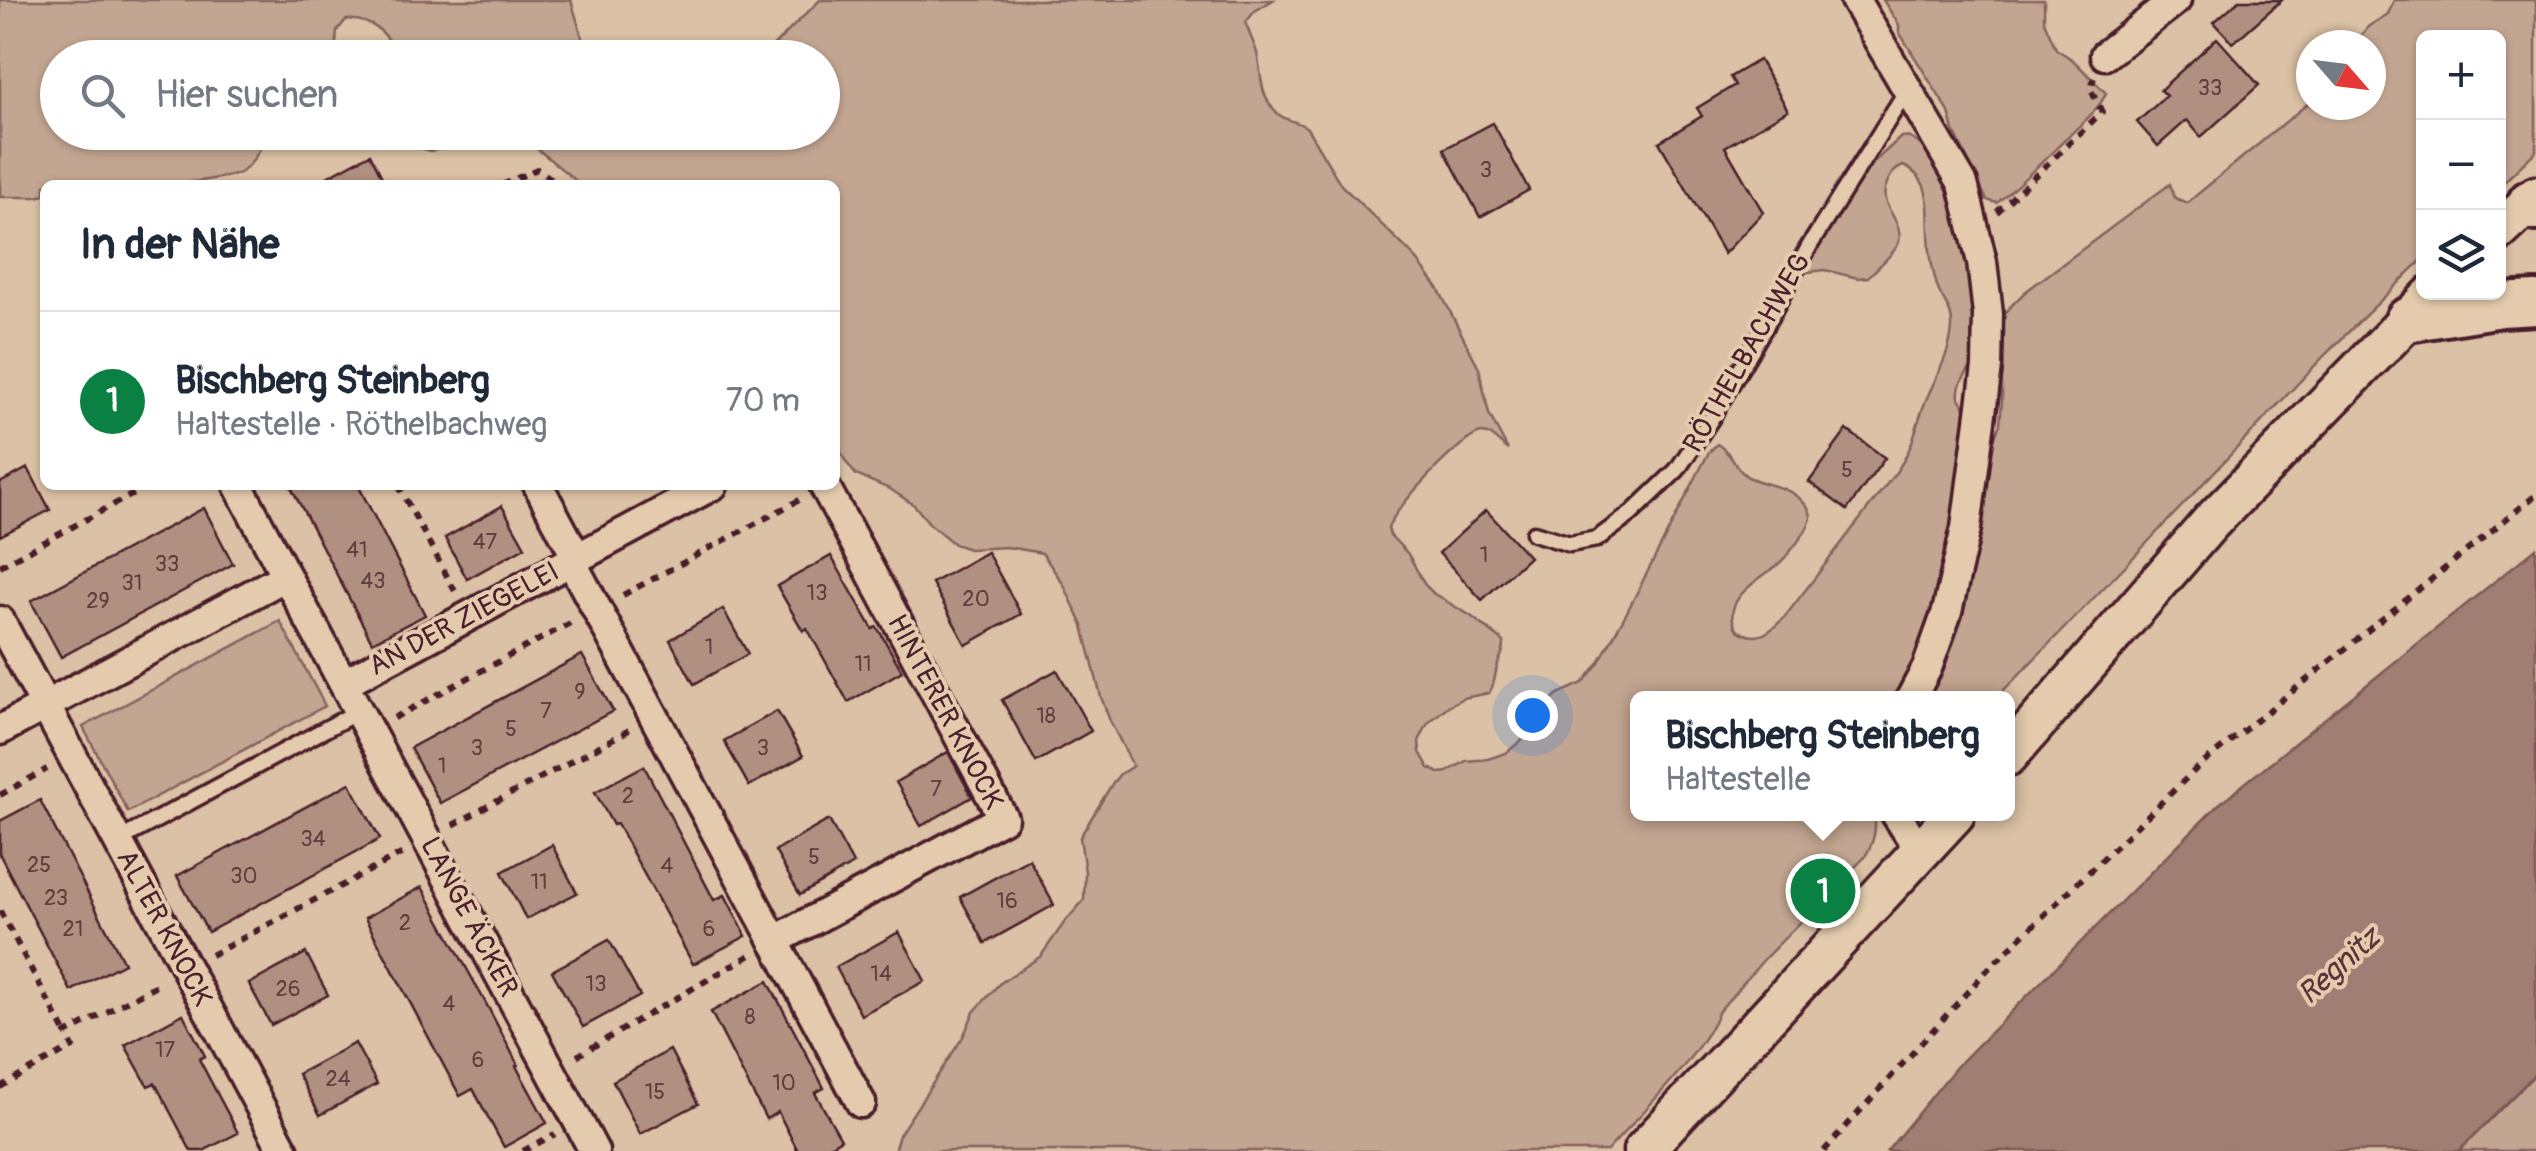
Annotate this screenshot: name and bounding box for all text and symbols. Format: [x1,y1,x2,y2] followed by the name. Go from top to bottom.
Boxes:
[2296,30,2386,120] north arrow
[2416,30,2506,300] map controls
[2416,30,2506,120] button: +
[40,40,840,150] search box
[75,68,130,123] icon: search
[155,71,338,119] text: Hier suchen
[2198,74,2222,102] house number: 33
[2416,120,2506,210] button: −
[1480,156,1492,184] house number: 3
[2416,210,2506,300] button: layers
[80,219,279,271] text: In der Nähe
[1676,247,1818,459] street label: RÖTHELBACHWEG
[175,357,490,405] text: Bischberg Steinberg
[106,381,119,421] text: 1
[726,381,800,421] text: 70 m
[175,405,547,445] text: Haltestelle · Röthelbachweg
[1841,456,1853,484] house number: 5
[473,528,498,556] house number: 47
[346,536,368,564] house number: 41
[1480,541,1488,569] house number: 1
[155,550,179,578] house number: 33
[363,554,565,684] street label: AN DER ZIEGELEI
[360,567,386,595] house number: 43
[122,569,142,597] house number: 31
[807,579,827,607] house number: 13
[962,585,990,613] house number: 20
[86,587,110,615] house number: 29
[879,609,1011,815] street label: HINTERER KNOCK
[705,633,713,661] house number: 1
[854,650,872,678] house number: 11
[574,678,586,706] house number: 9
[1507,690,1558,741] your location
[1630,691,2015,821] popup
[540,697,552,725] house number: 7
[1036,702,1056,730] house number: 18
[1665,712,1980,760] text: Bischberg Steinberg
[505,715,517,743] house number: 5
[471,734,483,762] house number: 3
[757,734,769,762] house number: 3
[438,752,446,780] house number: 1
[1665,760,1810,800] text: Haltestelle
[930,775,942,803] house number: 7
[622,782,634,810] house number: 2
[300,825,326,853] house number: 34
[412,831,526,1003] street label: LANGE ÄCKER
[808,843,820,871] house number: 5
[108,844,220,1012] street label: ALTER KNOCK
[27,851,51,879] house number: 25
[661,852,674,880] house number: 4
[1790,854,1856,928] pin: 1
[230,862,258,890] house number: 30
[530,868,548,896] house number: 11
[44,884,68,912] house number: 23
[996,887,1018,915] house number: 16
[399,909,411,937] house number: 2
[63,915,83,943] house number: 21
[703,915,715,943] house number: 6
[2290,917,2390,1012] water label: Regnitz
[870,960,892,988] house number: 14
[586,970,606,998] house number: 13
[275,975,301,1003] house number: 26
[443,990,456,1018] house number: 4
[744,1003,756,1031] house number: 8
[155,1036,175,1064] house number: 17
[472,1046,484,1074] house number: 6
[325,1065,351,1093] house number: 24
[772,1069,796,1097] house number: 10
[645,1078,665,1106] house number: 15

